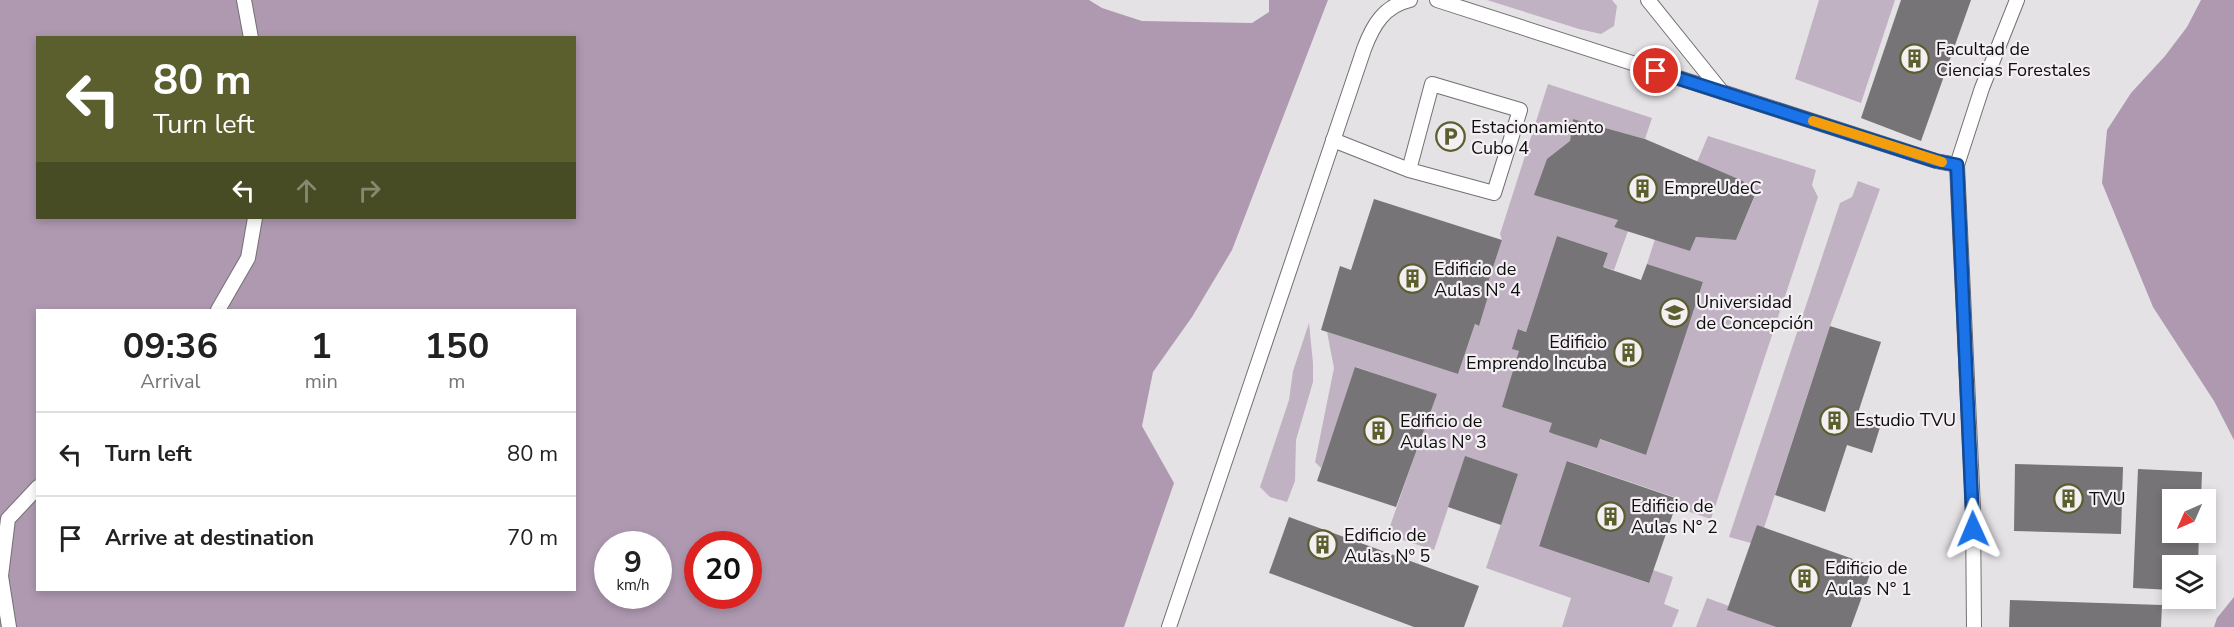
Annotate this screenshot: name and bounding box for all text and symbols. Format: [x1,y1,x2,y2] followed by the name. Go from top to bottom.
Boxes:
[1936,37,2091,82] place label: Facultad de Ciencias Forestales
[1899,43,1931,75] building icon: Facultad de Ciencias Forestales
[1630,45,1681,96] pin
[153,52,252,109] text: 80 m
[1639,54,1672,87] icon: arrive
[54,60,132,138] icon: left
[153,106,254,143] text: Turn left
[1471,115,1604,160] place label: Estacionamiento Cubo 4
[1434,121,1466,153] parking icon: Estacionamiento Cubo 4
[1627,172,1659,204] building icon: EmpreUdeC
[227,174,260,207] icon: left
[290,174,323,207] icon: ahead
[353,174,386,207] icon: right
[1664,176,1762,200] place label: EmpreUdeC
[1434,257,1521,302] place label: Edificio de Aulas N° 4
[1397,263,1429,295] building icon: Edificio de Aulas N° 4
[1696,290,1813,335] place label: Universidad de Concepción
[1659,296,1691,328] school or university icon: Universidad de Concepción
[123,322,218,371] text: 09:36
[310,322,332,371] text: 1
[424,322,489,371] text: 150
[1466,330,1607,375] place label: Edificio Emprendo Incuba
[1612,336,1644,368] building icon: Edificio Emprendo Incuba
[140,368,200,395] text: Arrival
[305,368,338,395] text: min
[448,368,465,395] text: m
[1818,404,1850,436] building icon: Estudio TVU
[1855,408,1956,432] place label: Estudio TVU
[1400,409,1487,454] place label: Edificio de Aulas N° 3
[1363,415,1395,447] building icon: Edificio de Aulas N° 3
[54,438,87,471] icon: left
[105,439,192,469] text: Turn left
[507,439,558,469] text: 80 m
[2052,483,2084,515] building icon: TVU
[2089,487,2126,511] place label: TVU
[2162,489,2216,543] north arrow
[2162,489,2216,609] map controls
[1631,494,1718,539] place label: Edificio de Aulas N° 2
[1941,497,2005,561] position arrow
[1594,500,1626,532] building icon: Edificio de Aulas N° 2
[54,522,87,555] icon: arrive
[105,523,314,553] text: Arrive at destination
[507,523,558,553] text: 70 m
[1344,523,1430,568] place label: Edificio de Aulas Nº 5
[1307,529,1339,561] building icon: Edificio de Aulas Nº 5
[684,531,762,609] speed limit sign: 20
[624,542,642,583] text: 9
[2162,555,2216,609] button: layers
[1825,556,1912,601] place label: Edificio de Aulas N° 1
[1788,562,1820,594] building icon: Edificio de Aulas N° 1
[616,575,650,595] text: km/h

